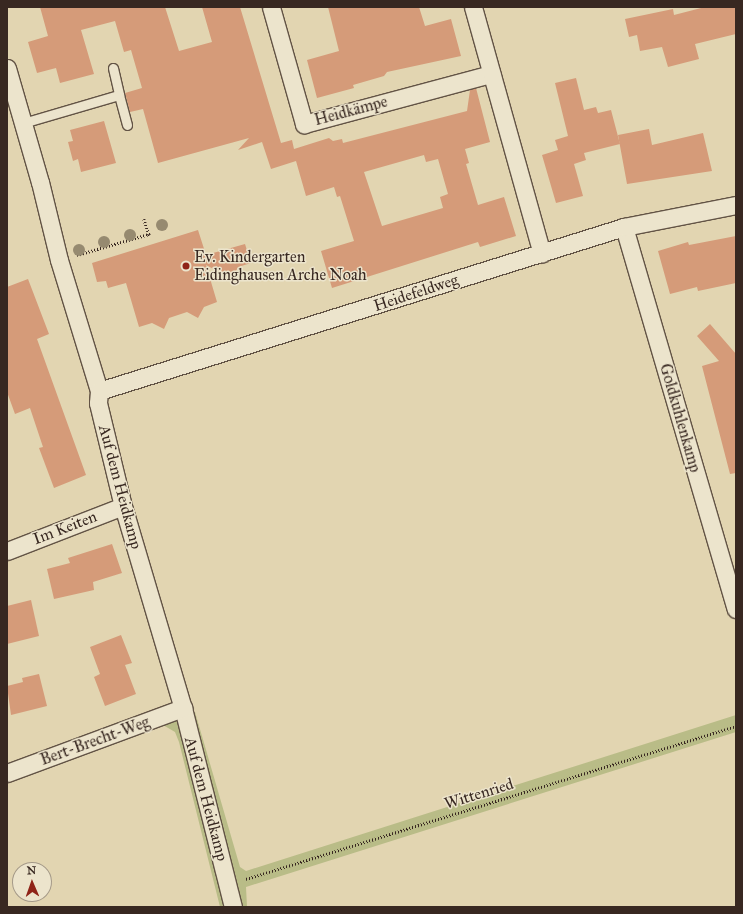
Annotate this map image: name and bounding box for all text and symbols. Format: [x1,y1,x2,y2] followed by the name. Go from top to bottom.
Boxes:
[312,92,390,130] street label: Heidkämpe
[194,247,367,285] place label: Ev. Kindergarten Eidinghausen Arche Noah
[181,261,191,271] marker: Ev. Kindergarten Eidinghausen Arche Noah
[371,270,461,316] street label: Heidefeldweg
[655,361,705,475] street label: Goldkuhlenkamp
[94,423,146,551] street label: Auf dem Heidkamp
[30,507,100,549] street label: Im Keiten
[38,712,152,770] street label: Bert-Brecht-Weg
[180,735,232,863] street label: Auf dem Heidkamp
[442,774,516,814] street label: Wittenried
[12,862,52,902] north arrow
[27,864,36,877] text: N

